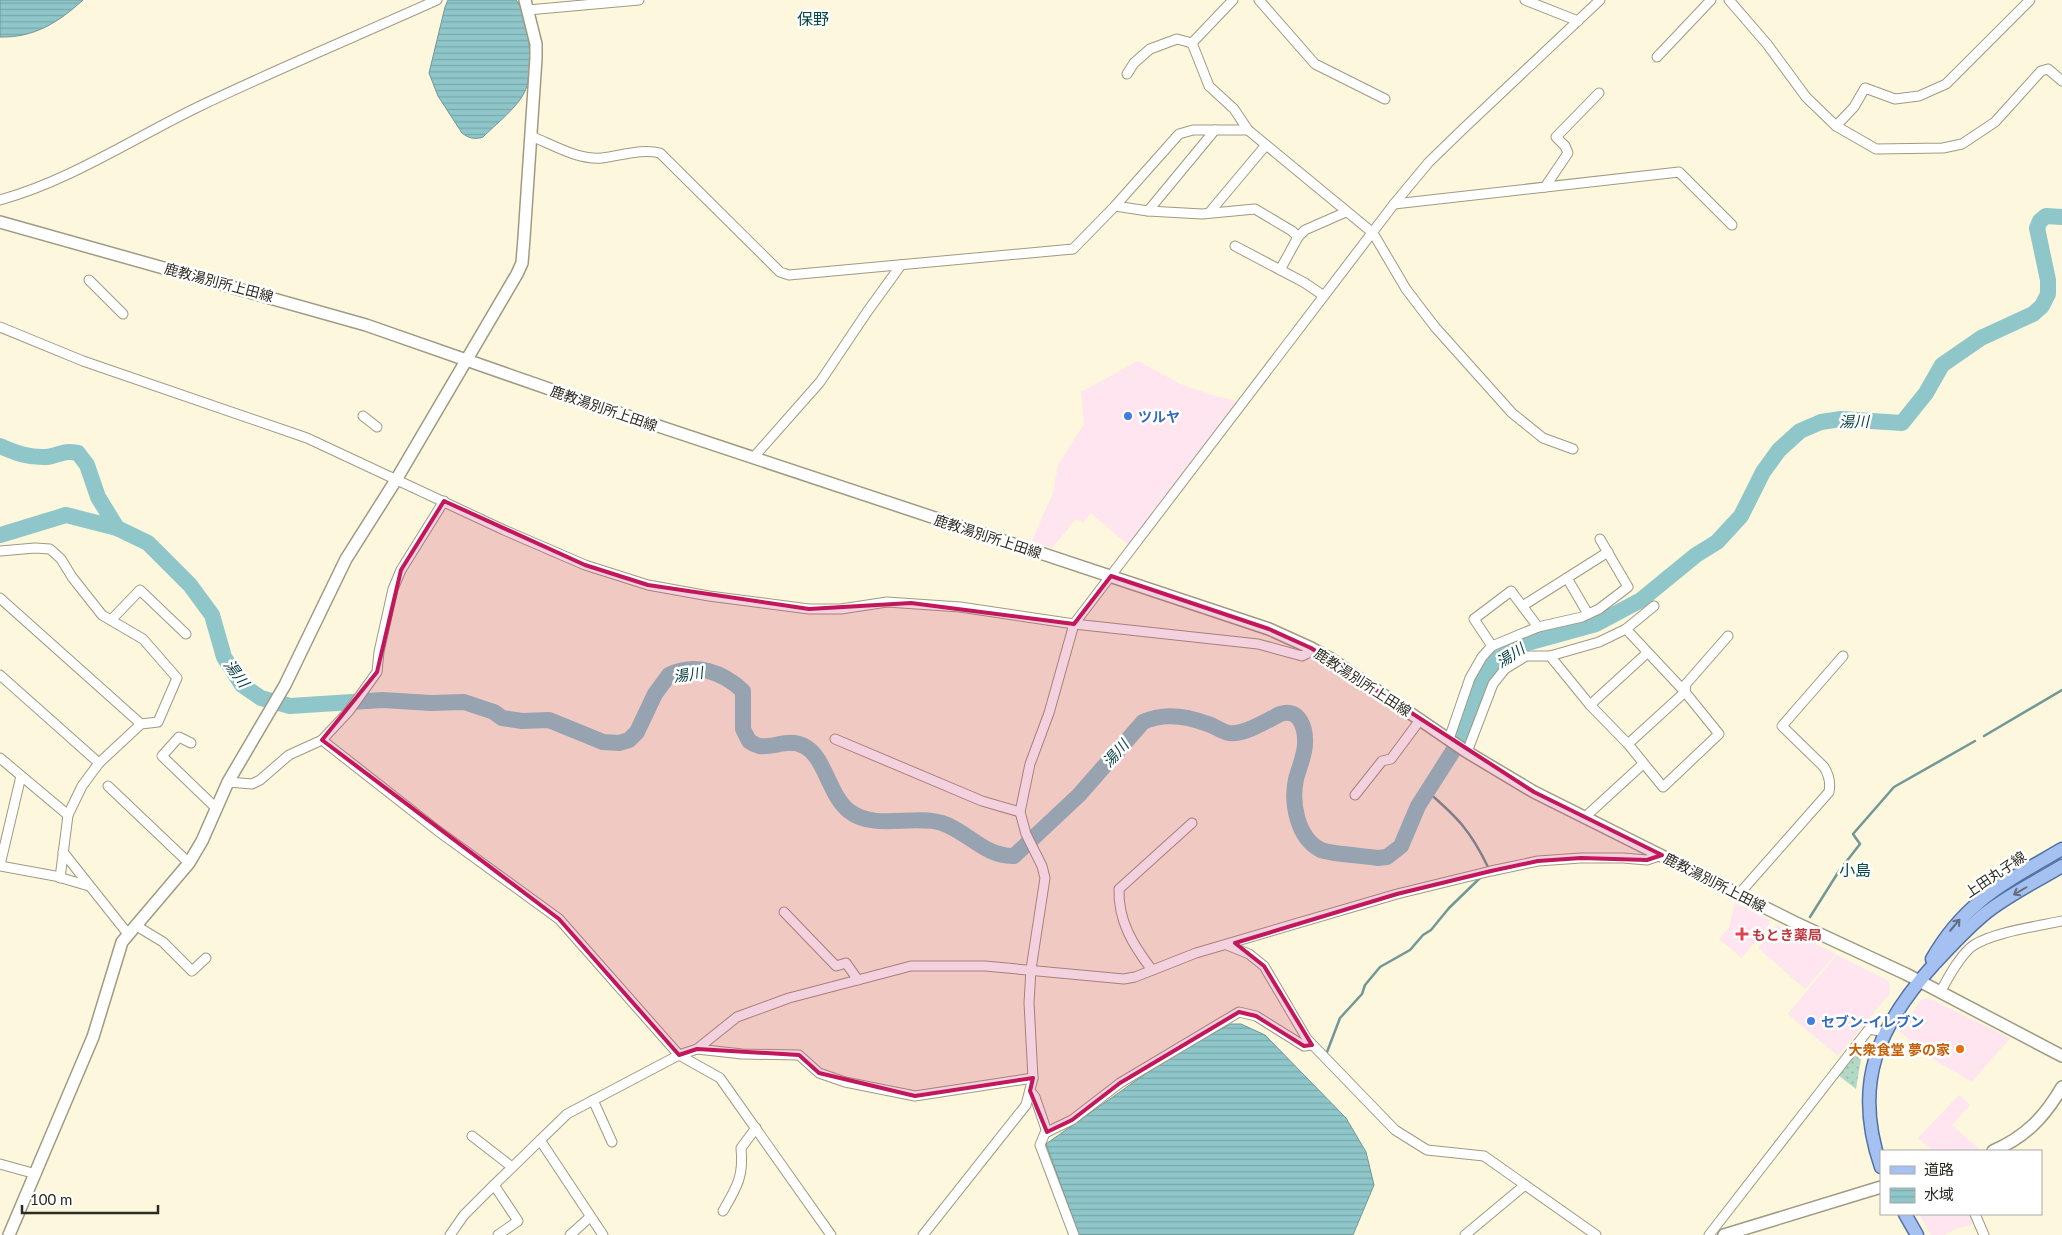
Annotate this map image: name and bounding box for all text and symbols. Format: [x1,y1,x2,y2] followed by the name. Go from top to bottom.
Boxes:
[797,9,829,28] district label: 保野
[163,259,275,305] street label: 鹿教湯別所上田線
[548,382,660,434] street label: 鹿教湯別所上田線
[1138,408,1180,425] place label: ツルヤ
[1122,410,1134,422] marker: ツルヤ
[1839,412,1871,430] water label: 湯川
[932,511,1044,561] street label: 鹿教湯別所上田線
[1493,638,1529,671] water label: 湯川
[1311,644,1415,720] street label: 鹿教湯別所上田線
[221,656,254,692] water label: 湯川
[672,662,706,685] water label: 湯川
[1098,734,1133,770] water label: 湯川
[1961,847,2029,901] street label: 上田丸子線
[1661,849,1769,915] street label: 鹿教湯別所上田線
[1839,860,1871,879] district label: 小島
[2013,886,2027,896] one-way arrow
[1949,918,1960,931] one-way arrow
[1752,926,1822,943] place label: もとき薬局
[1736,928,1748,940] marker: もとき薬局
[1821,1013,1924,1030] place label: セブン-イレブン
[1805,1015,1817,1027] marker: セブン-イレブン
[1849,1041,1950,1058] place label: 大衆食堂 夢の家
[1954,1043,1966,1055] marker: 大衆食堂 夢の家
[1880,1150,2042,1215] legend
[1924,1160,1954,1178] text: 道路
[22,1182,159,1214] scale bar
[1924,1185,1954,1203] text: 水域
[30,1190,72,1208] text: 100 m

